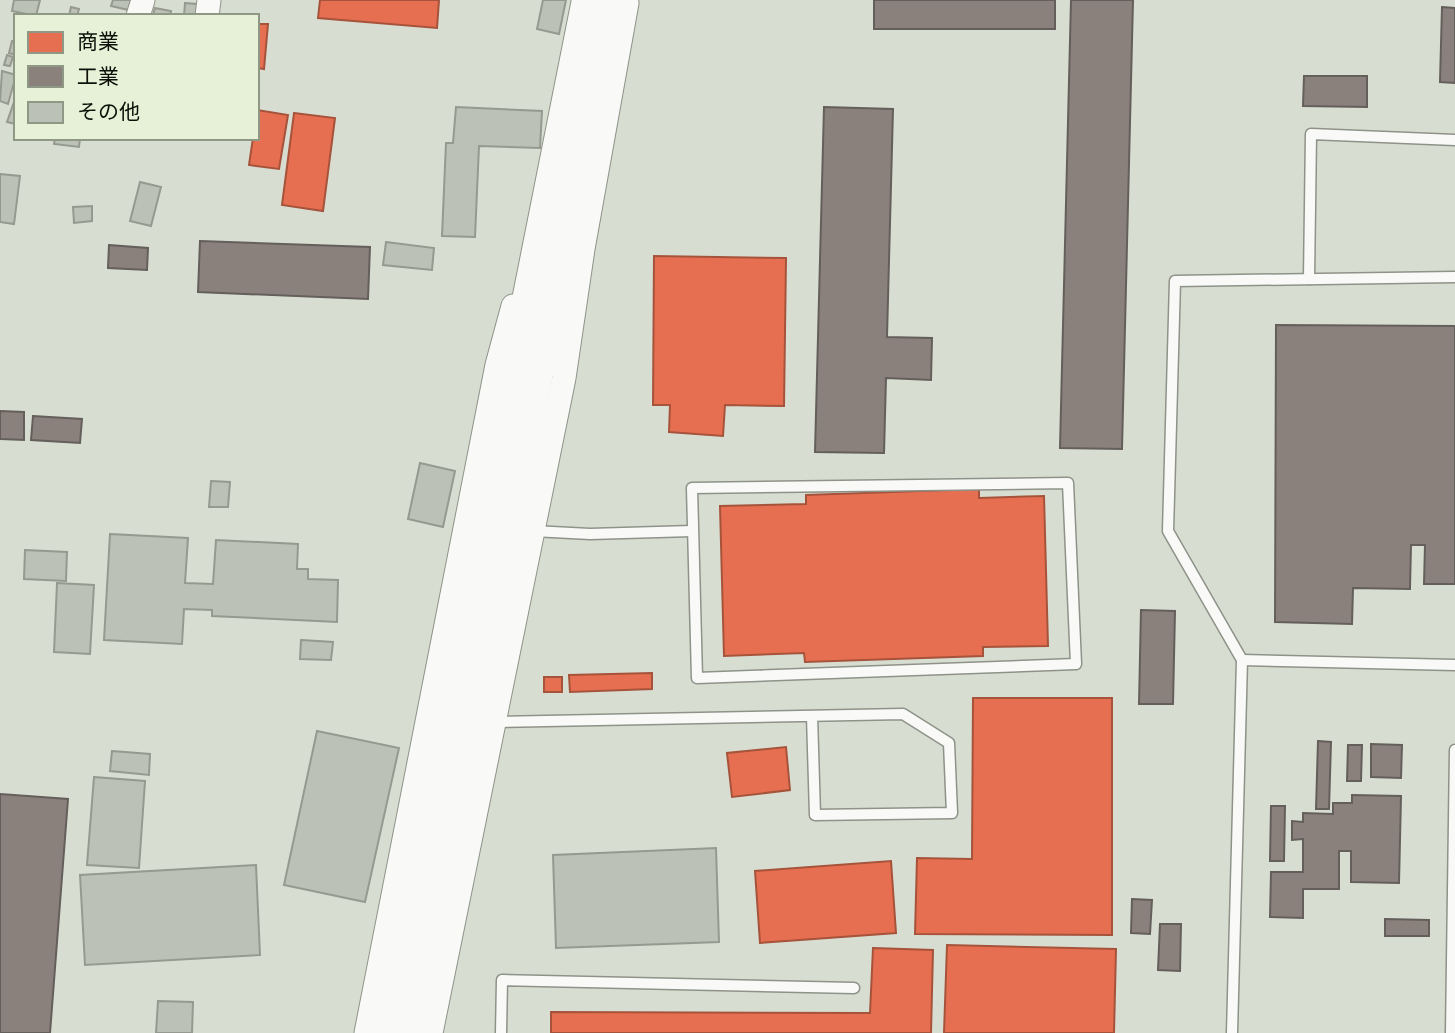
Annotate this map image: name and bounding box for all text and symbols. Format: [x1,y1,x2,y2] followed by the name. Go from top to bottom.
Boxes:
[14,14,259,140] legend
[77,28,119,55] text: 商業
[77,63,119,90] text: 工業
[77,98,140,125] text: その他

